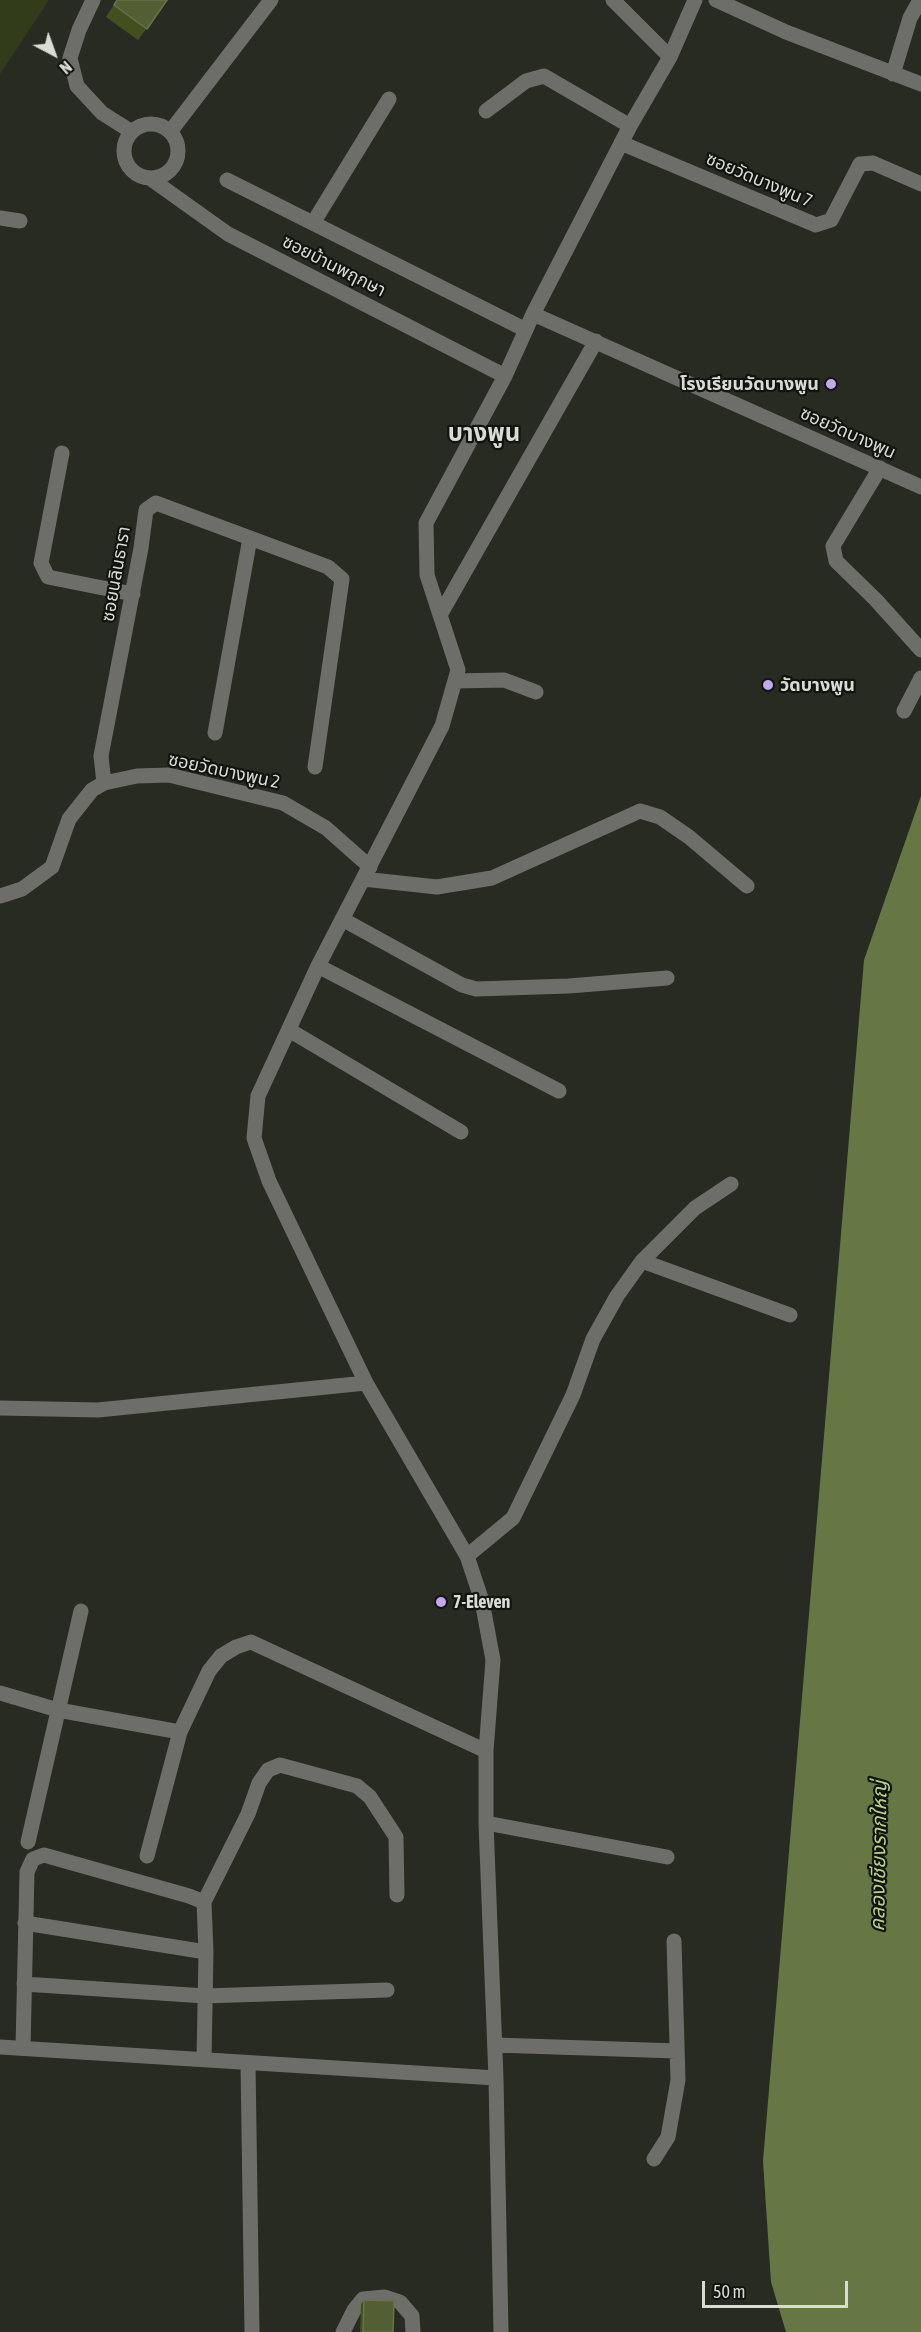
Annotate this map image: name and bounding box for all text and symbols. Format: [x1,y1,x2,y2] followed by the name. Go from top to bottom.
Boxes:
[24,24,84,84] north arrow
[56,58,75,77] text: N
[703,148,815,212] street label: ซอยวัดบางพูน 7
[279,231,389,301] street label: ซอยบ้านพฤกษา
[680,373,819,395] place label: โรงเรียนวัดบางพูน
[824,377,838,391] marker: โรงเรียนวัดบางพูน
[797,402,899,464] street label: ซอยวัดบางพูน
[448,419,520,447] district label: บางพูน
[97,525,135,623] street label: ซอยนลินธารา
[780,674,855,696] place label: วัดบางพูน
[761,678,775,692] marker: วัดบางพูน
[166,749,282,793] street label: ซอยวัดบางพูน 2
[453,1591,510,1613] place label: 7-Eleven
[434,1595,448,1609] marker: 7-Eleven
[866,1780,892,1932] water label: คลองเชียงรากใหญ่
[705,2269,850,2307] scale bar
[713,2281,745,2302] text: 50 m

